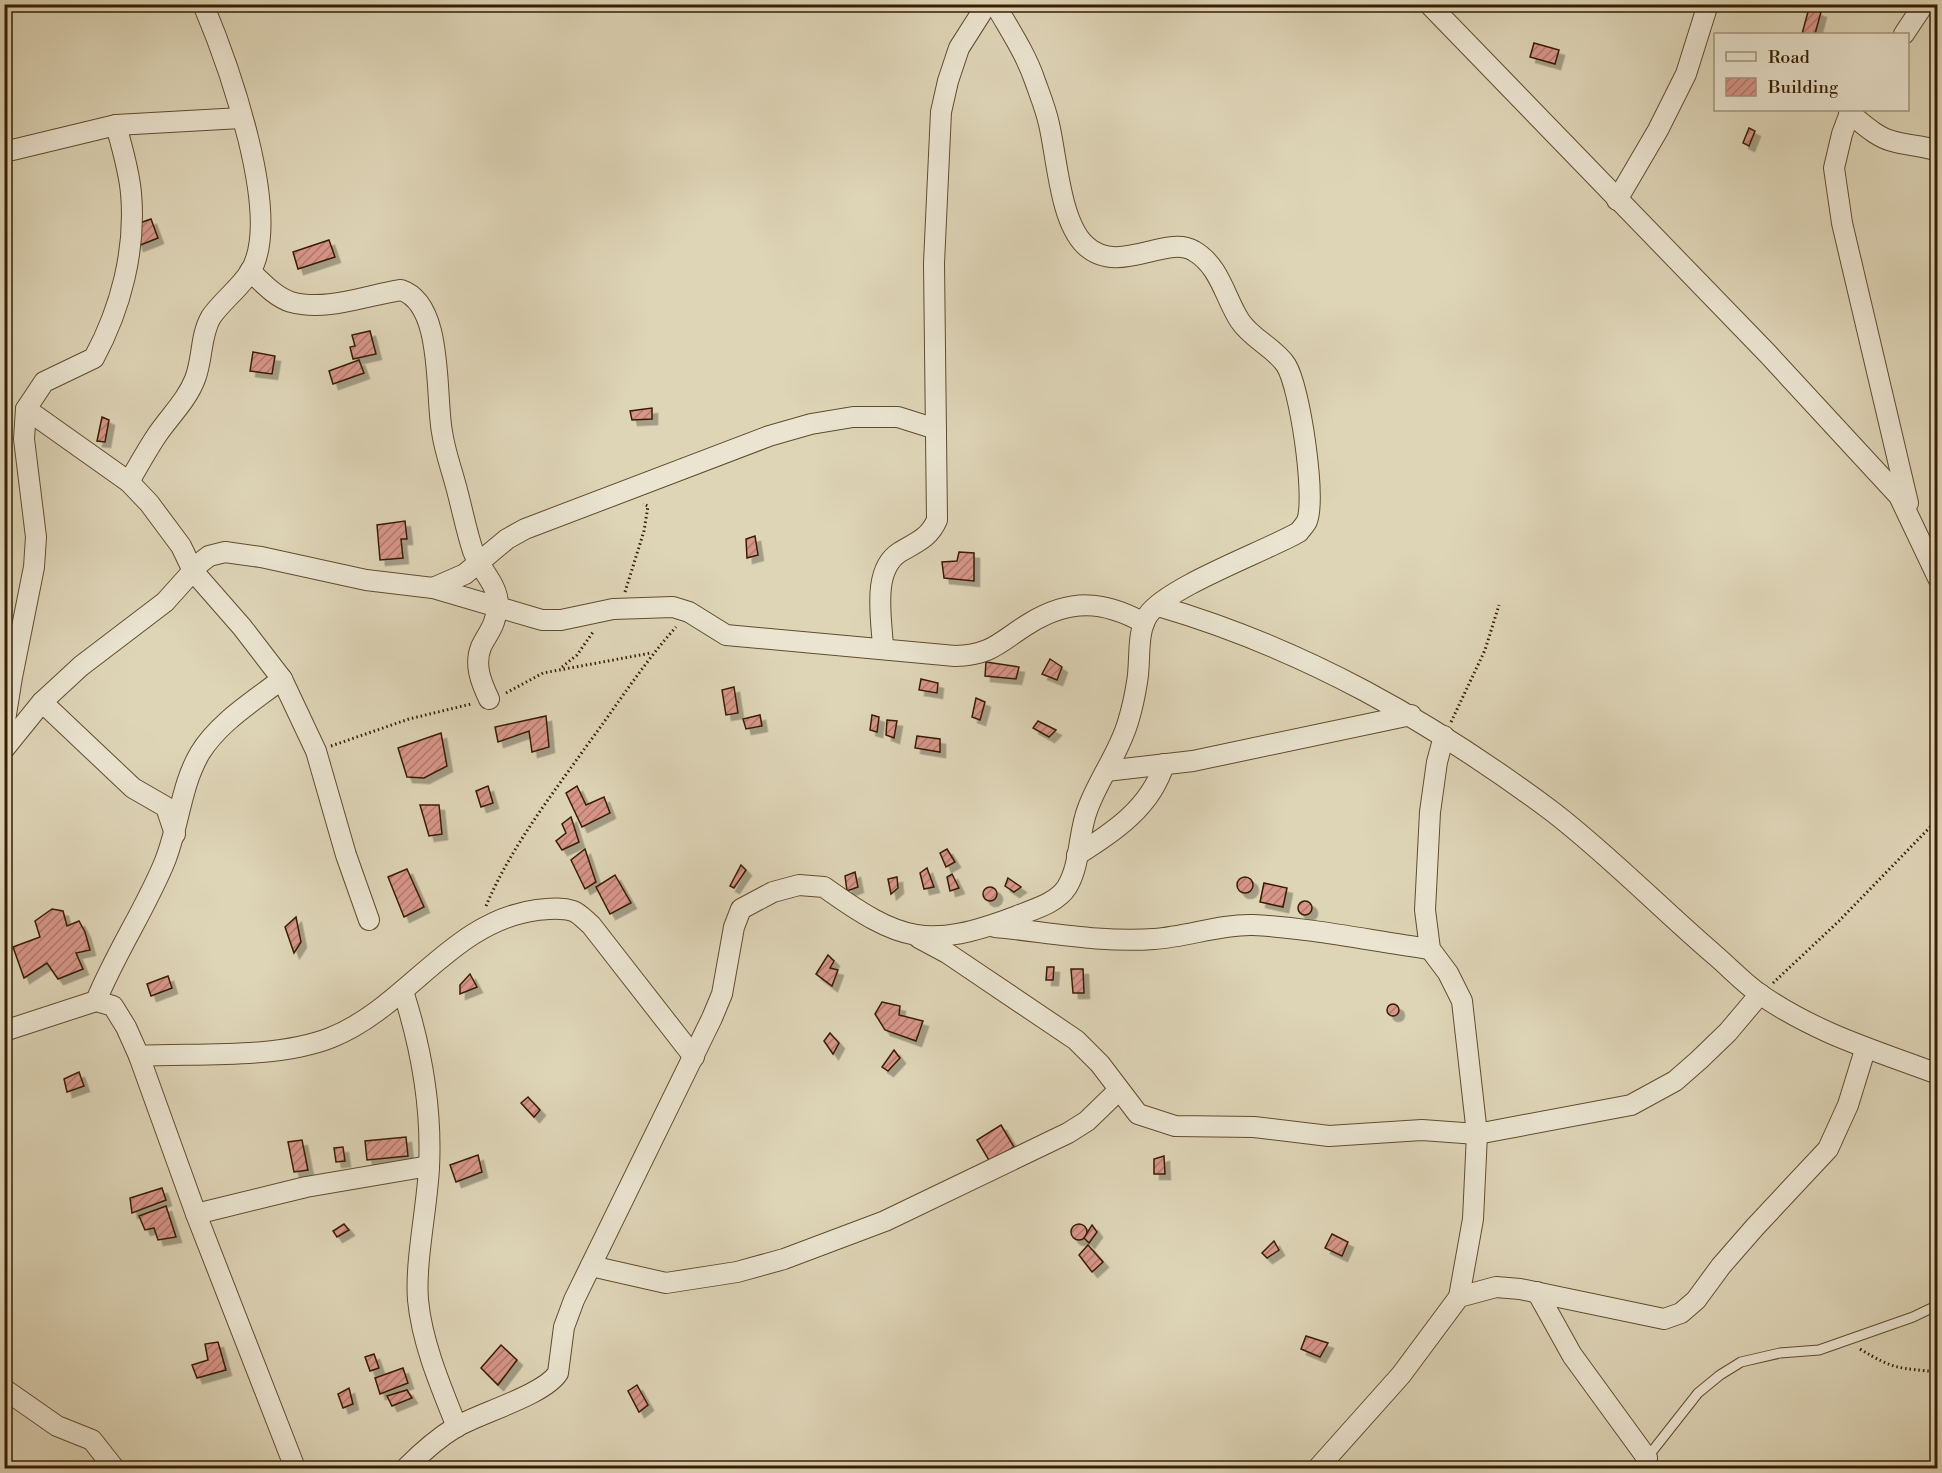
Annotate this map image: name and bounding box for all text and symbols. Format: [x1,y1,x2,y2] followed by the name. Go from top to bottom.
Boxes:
[1714,33,1909,111] legend
[1768,46,1811,69] text: Road
[1767,76,1839,99] text: Building

